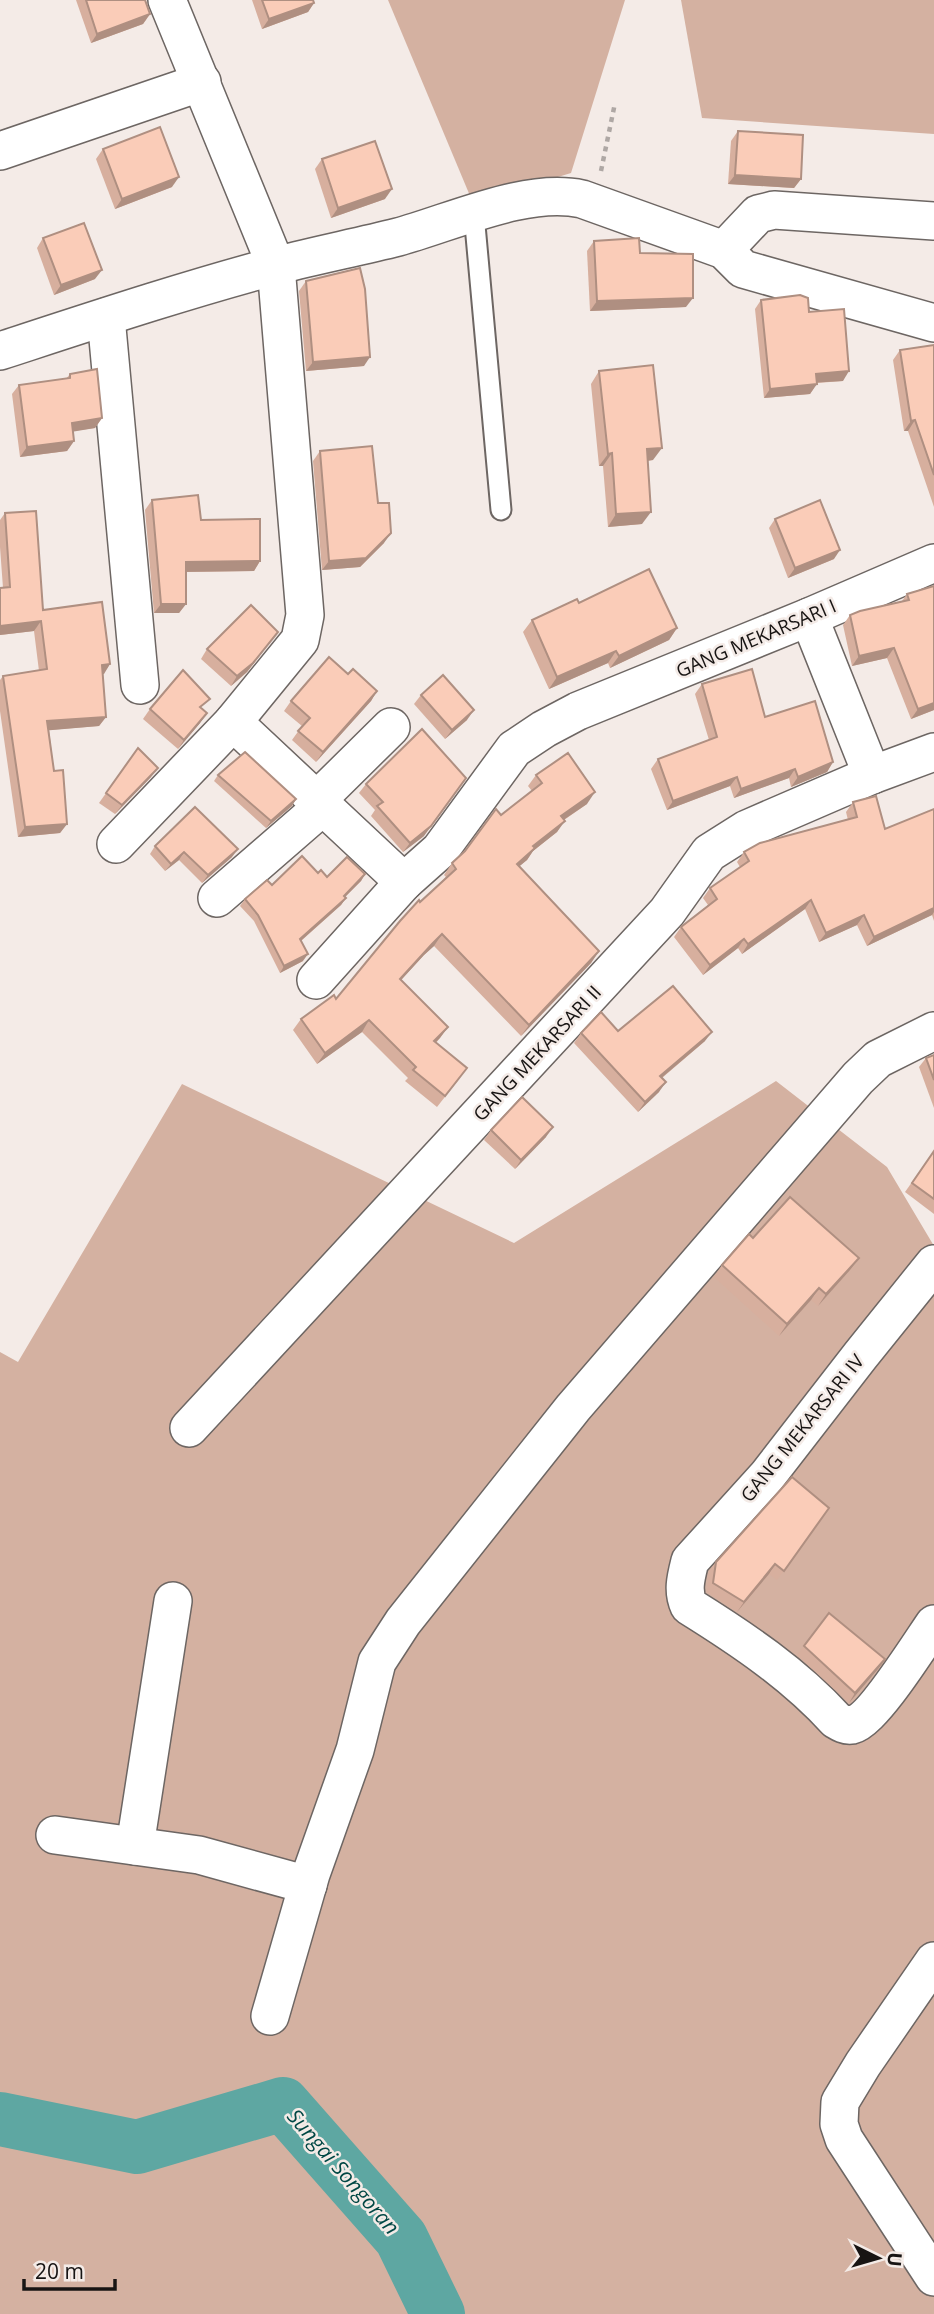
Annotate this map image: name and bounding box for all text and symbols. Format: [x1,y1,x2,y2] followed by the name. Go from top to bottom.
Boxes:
[672,593,840,683] street label: GANG MEKARSARI I
[467,979,607,1127] street label: GANG MEKARSARI II
[734,1348,870,1507] street label: GANG MEKARSARI IV
[281,2103,406,2240] water label: Sungai Songoran
[843,2223,913,2293] north arrow
[24,2248,116,2292] scale bar
[881,2251,909,2268] text: U
[35,2257,84,2285] text: 20 m

